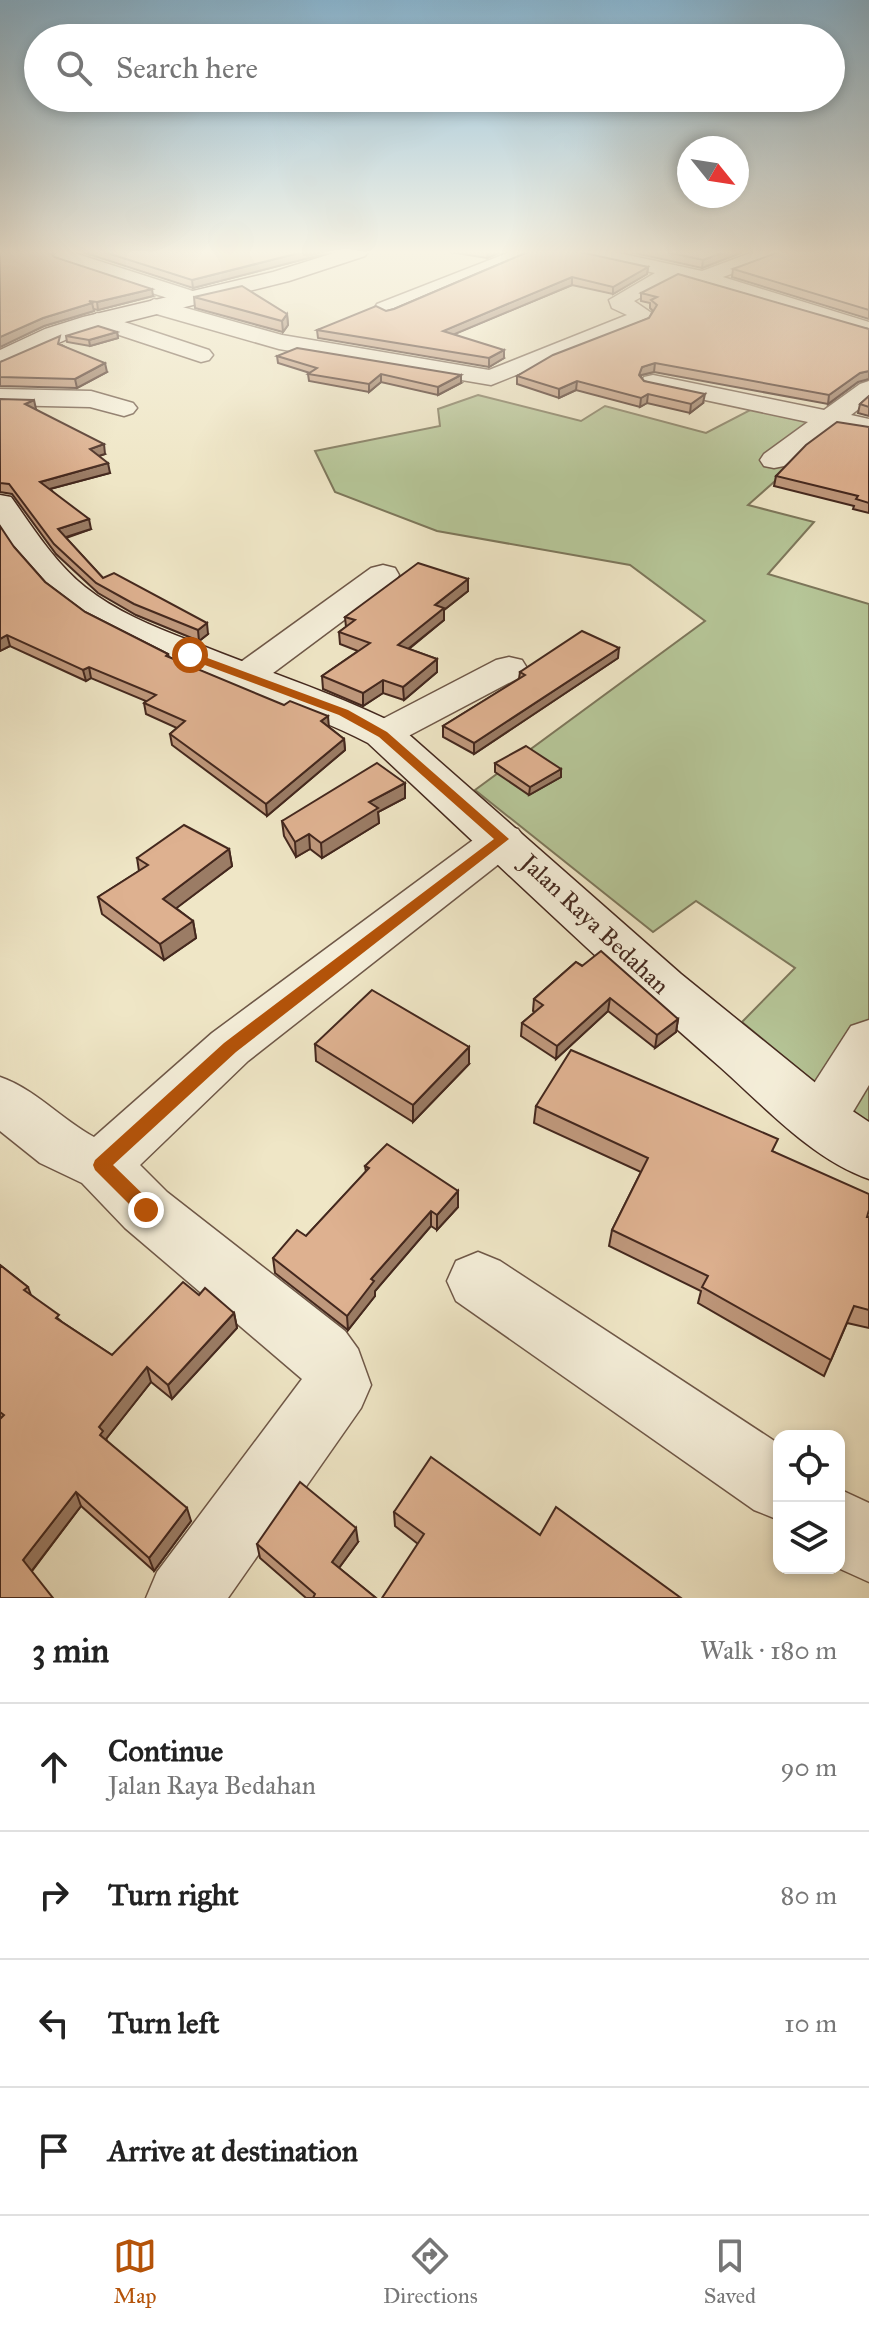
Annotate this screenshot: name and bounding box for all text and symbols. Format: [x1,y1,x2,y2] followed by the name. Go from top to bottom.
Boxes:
[24,24,845,112] search box
[52,46,96,90] icon: search
[116,50,258,86] text: Search here
[677,136,749,208] north arrow
[172,637,208,673] route start
[512,846,675,1000] street label: Jalan Raya Bedahan
[128,1192,164,1228] route end
[773,1430,845,1574] map controls
[773,1430,845,1502] button: locate
[773,1502,845,1574] button: layers
[32,1630,109,1671] text: 3 min
[700,1634,837,1666] text: Walk · 180 m
[108,1733,223,1769] text: Continue
[32,1745,76,1789] icon: ahead
[780,1751,837,1783] text: 90 m
[108,1769,316,1801] text: Jalan Raya Bedahan
[32,1873,76,1917] icon: right
[108,1877,239,1913] text: Turn right
[781,1879,837,1911] text: 80 m
[32,2001,76,2045] icon: left
[108,2005,219,2041] text: Turn left
[784,2007,837,2039] text: 10 m
[32,2129,76,2173] icon: arrive
[108,2133,358,2169] text: Arrive at destination
[113,2234,157,2309] tab: Map
[383,2234,478,2309] tab: Directions
[704,2234,756,2309] tab: Saved

